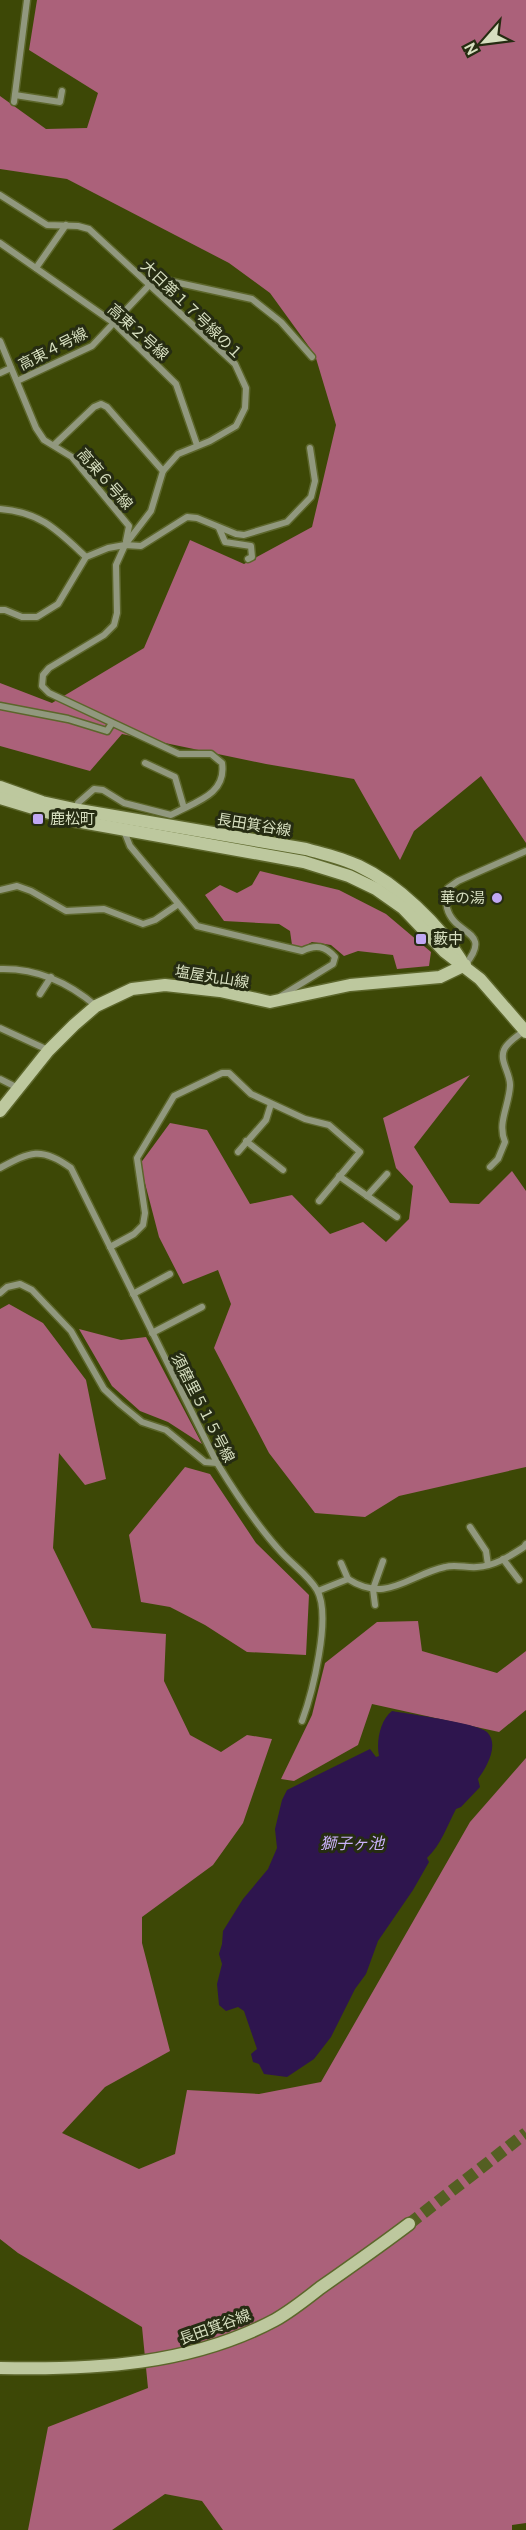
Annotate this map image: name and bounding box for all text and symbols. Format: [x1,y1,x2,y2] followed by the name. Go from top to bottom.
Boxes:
[454,12,514,72] north arrow
[461,38,484,58] text: N
[136,257,246,365] street label: 大日第１７号線の１
[103,301,171,365] street label: 高東２号線
[16,325,91,376] street label: 高東４号線
[72,445,136,515] street label: 高東６号線
[50,811,95,830] place label: 鹿松町
[215,811,292,842] street label: 長田箕谷線
[31,812,45,826] marker: 鹿松町
[440,890,485,909] place label: 華の湯
[490,891,504,905] marker: 華の湯
[433,931,463,950] place label: 藪中
[414,932,428,946] marker: 藪中
[173,962,250,994] street label: 塩屋丸山線
[166,1351,237,1466] street label: 須磨里５１５号線
[320,1835,386,1855] water label: 獅子ヶ池
[177,2307,254,2350] street label: 長田箕谷線

